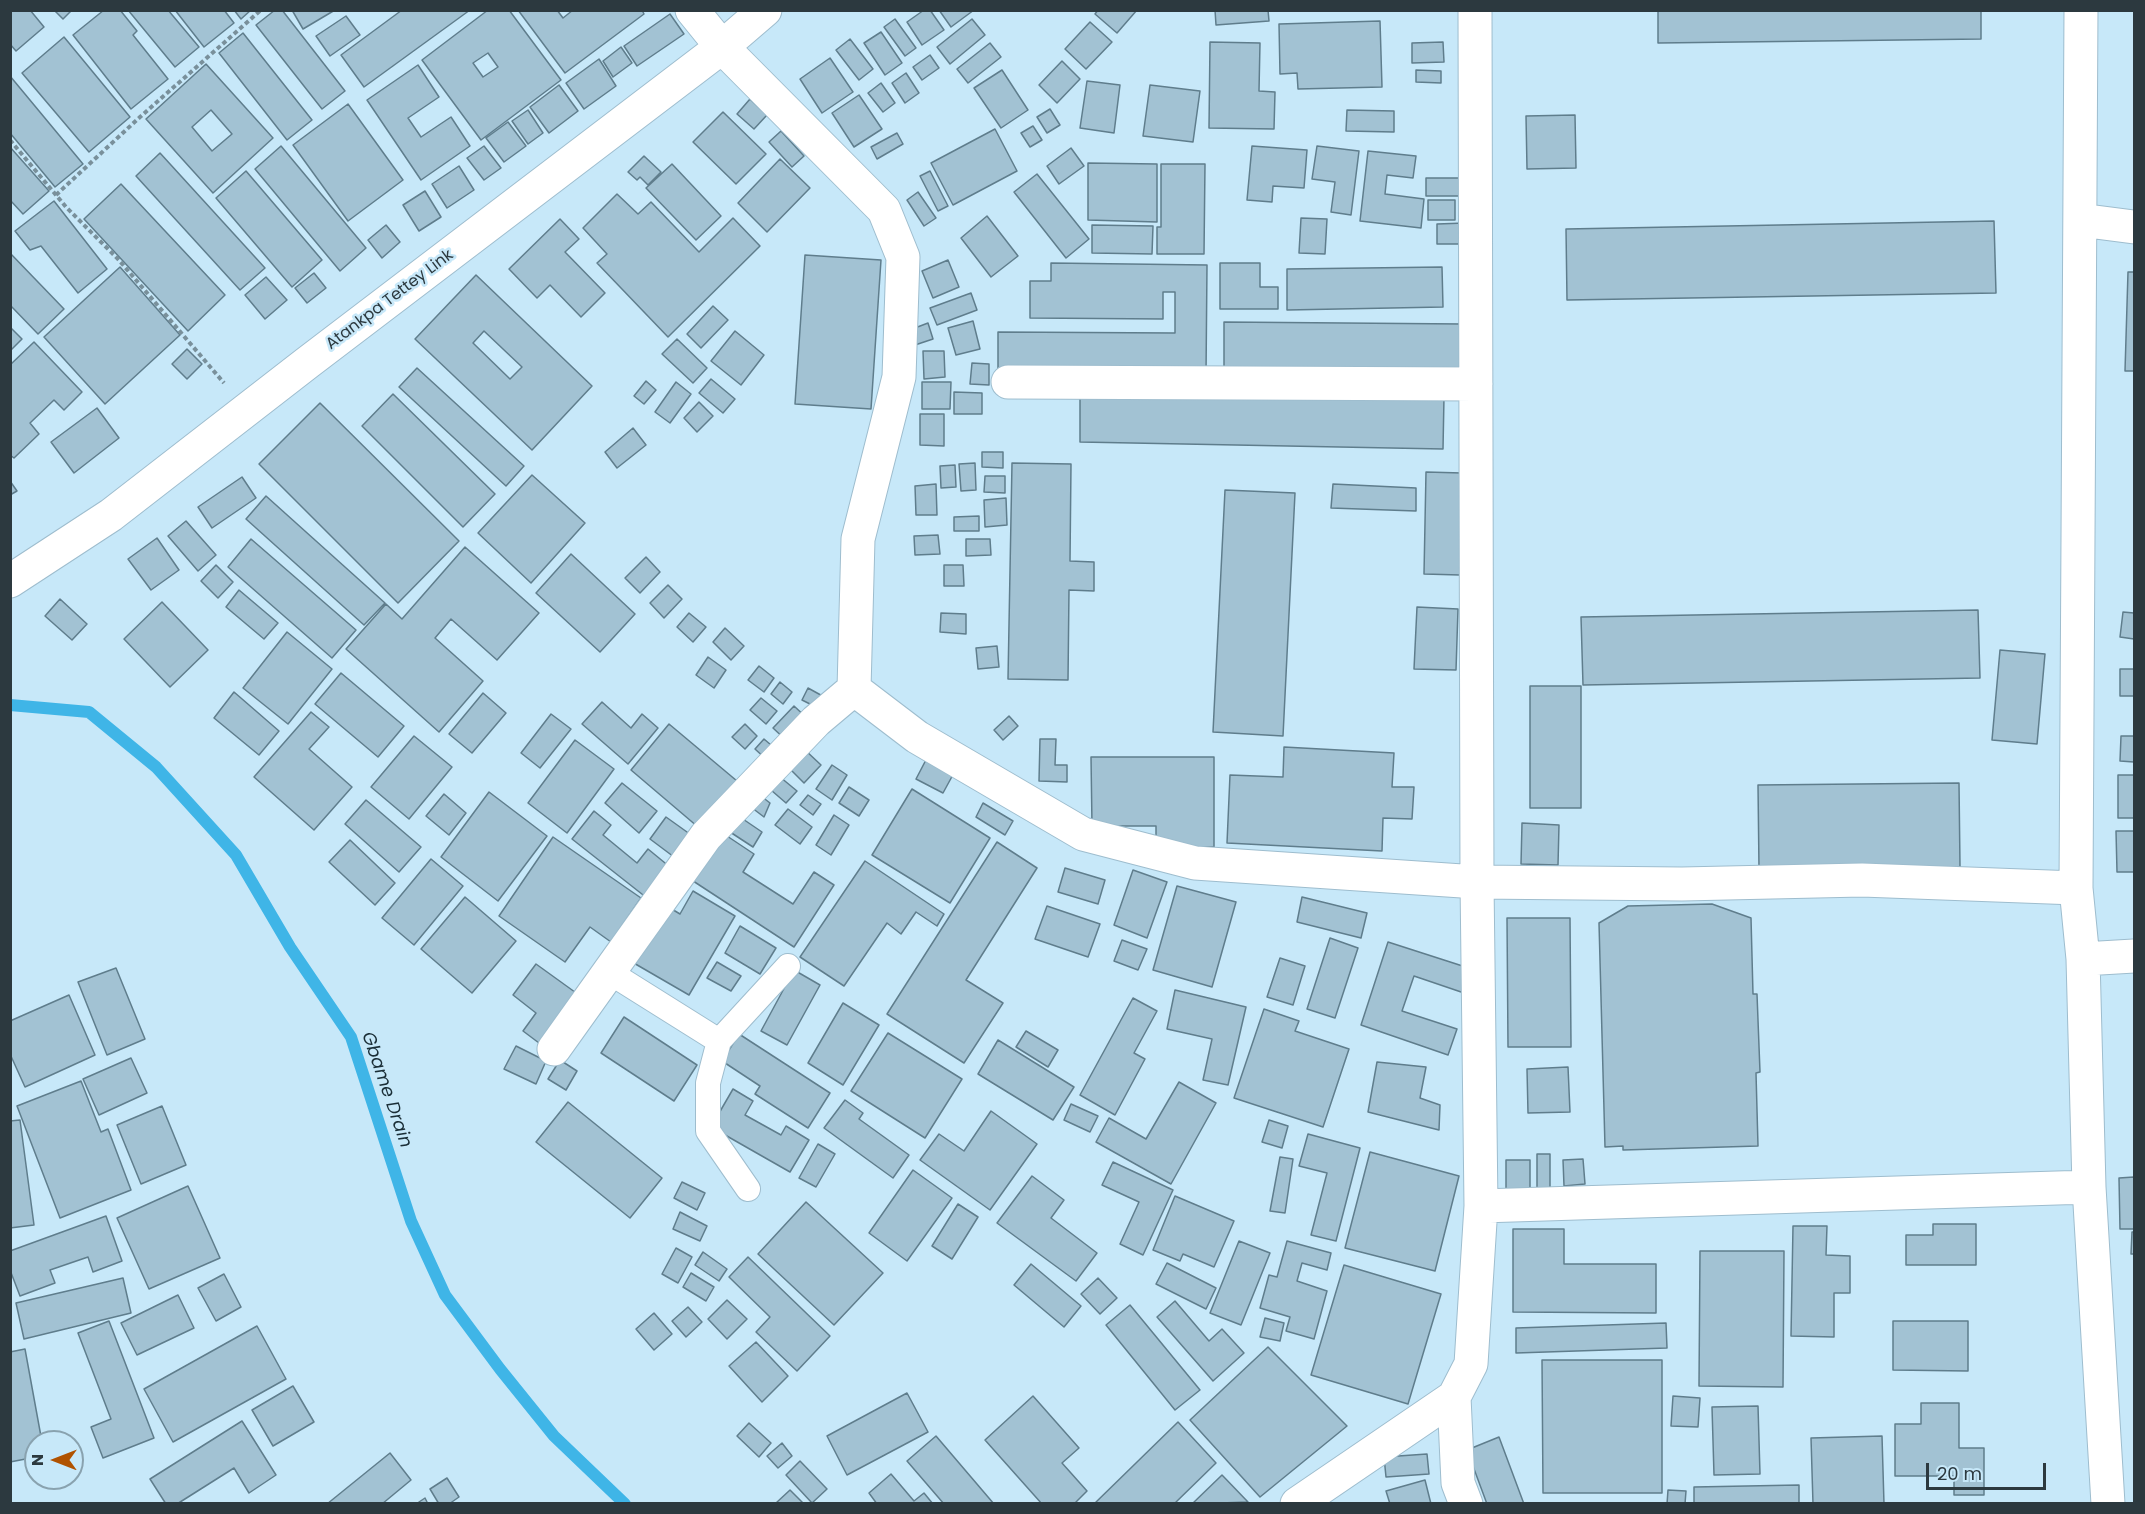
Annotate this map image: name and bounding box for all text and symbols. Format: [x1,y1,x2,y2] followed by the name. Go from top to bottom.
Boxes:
[323,246,457,354] street label: Atankpa Tettey Link
[356,1029,416,1151] water label: Gbame Drain
[24,1430,84,1490] north arrow
[1929,1451,2049,1489] scale bar
[26,1454,49,1466] text: N
[1937,1461,1982,1486] text: 20 m

